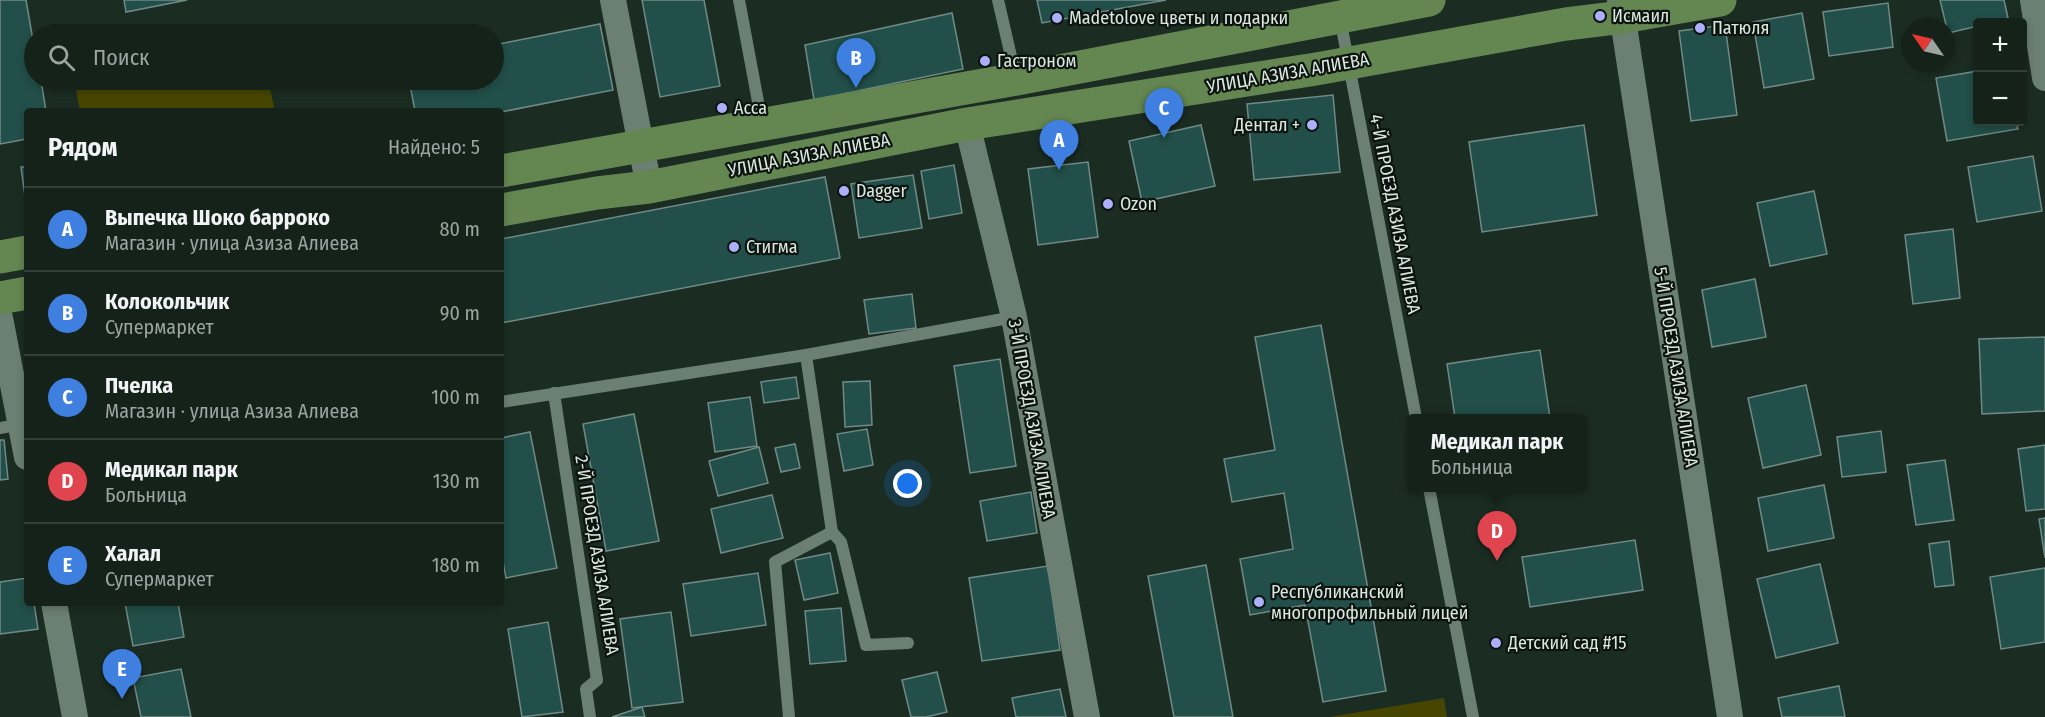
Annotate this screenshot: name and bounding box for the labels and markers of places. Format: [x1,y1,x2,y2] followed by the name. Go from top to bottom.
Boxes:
[1612,5,1669,27] place label: Исмаил
[1069,7,1288,29] place label: Madetolove цветы и подарки
[1593,9,1607,23] marker: Исмаил
[1050,11,1064,25] marker: Madetolove цветы и подарки
[1712,17,1769,39] place label: Патюля
[1693,21,1707,35] marker: Патюля
[836,38,876,88] pin: B
[997,50,1076,72] place label: Гастроном
[978,54,992,68] marker: Гастроном
[1144,88,1184,138] pin: C
[734,97,767,119] place label: Асса
[715,101,729,115] marker: Асса
[1233,114,1300,136] place label: Дентал +
[1305,118,1319,132] marker: Дентал +
[1040,120,1078,170] pin: A
[856,180,907,202] place label: Dagger
[837,184,851,198] marker: Dagger
[1120,193,1157,215] place label: Ozon
[1101,197,1115,211] marker: Ozon
[746,236,798,258] place label: Стигма
[727,240,741,254] marker: Стигма
[1478,512,1516,561] pin: D
[1271,581,1468,624] place label: Республиканский многопрофильный лицей
[1252,595,1266,609] marker: Республиканский многопрофильный лицей
[1507,632,1626,654] place label: Детский сад #15
[1489,636,1503,650] marker: Детский сад #15
[102,650,142,699] pin: E

